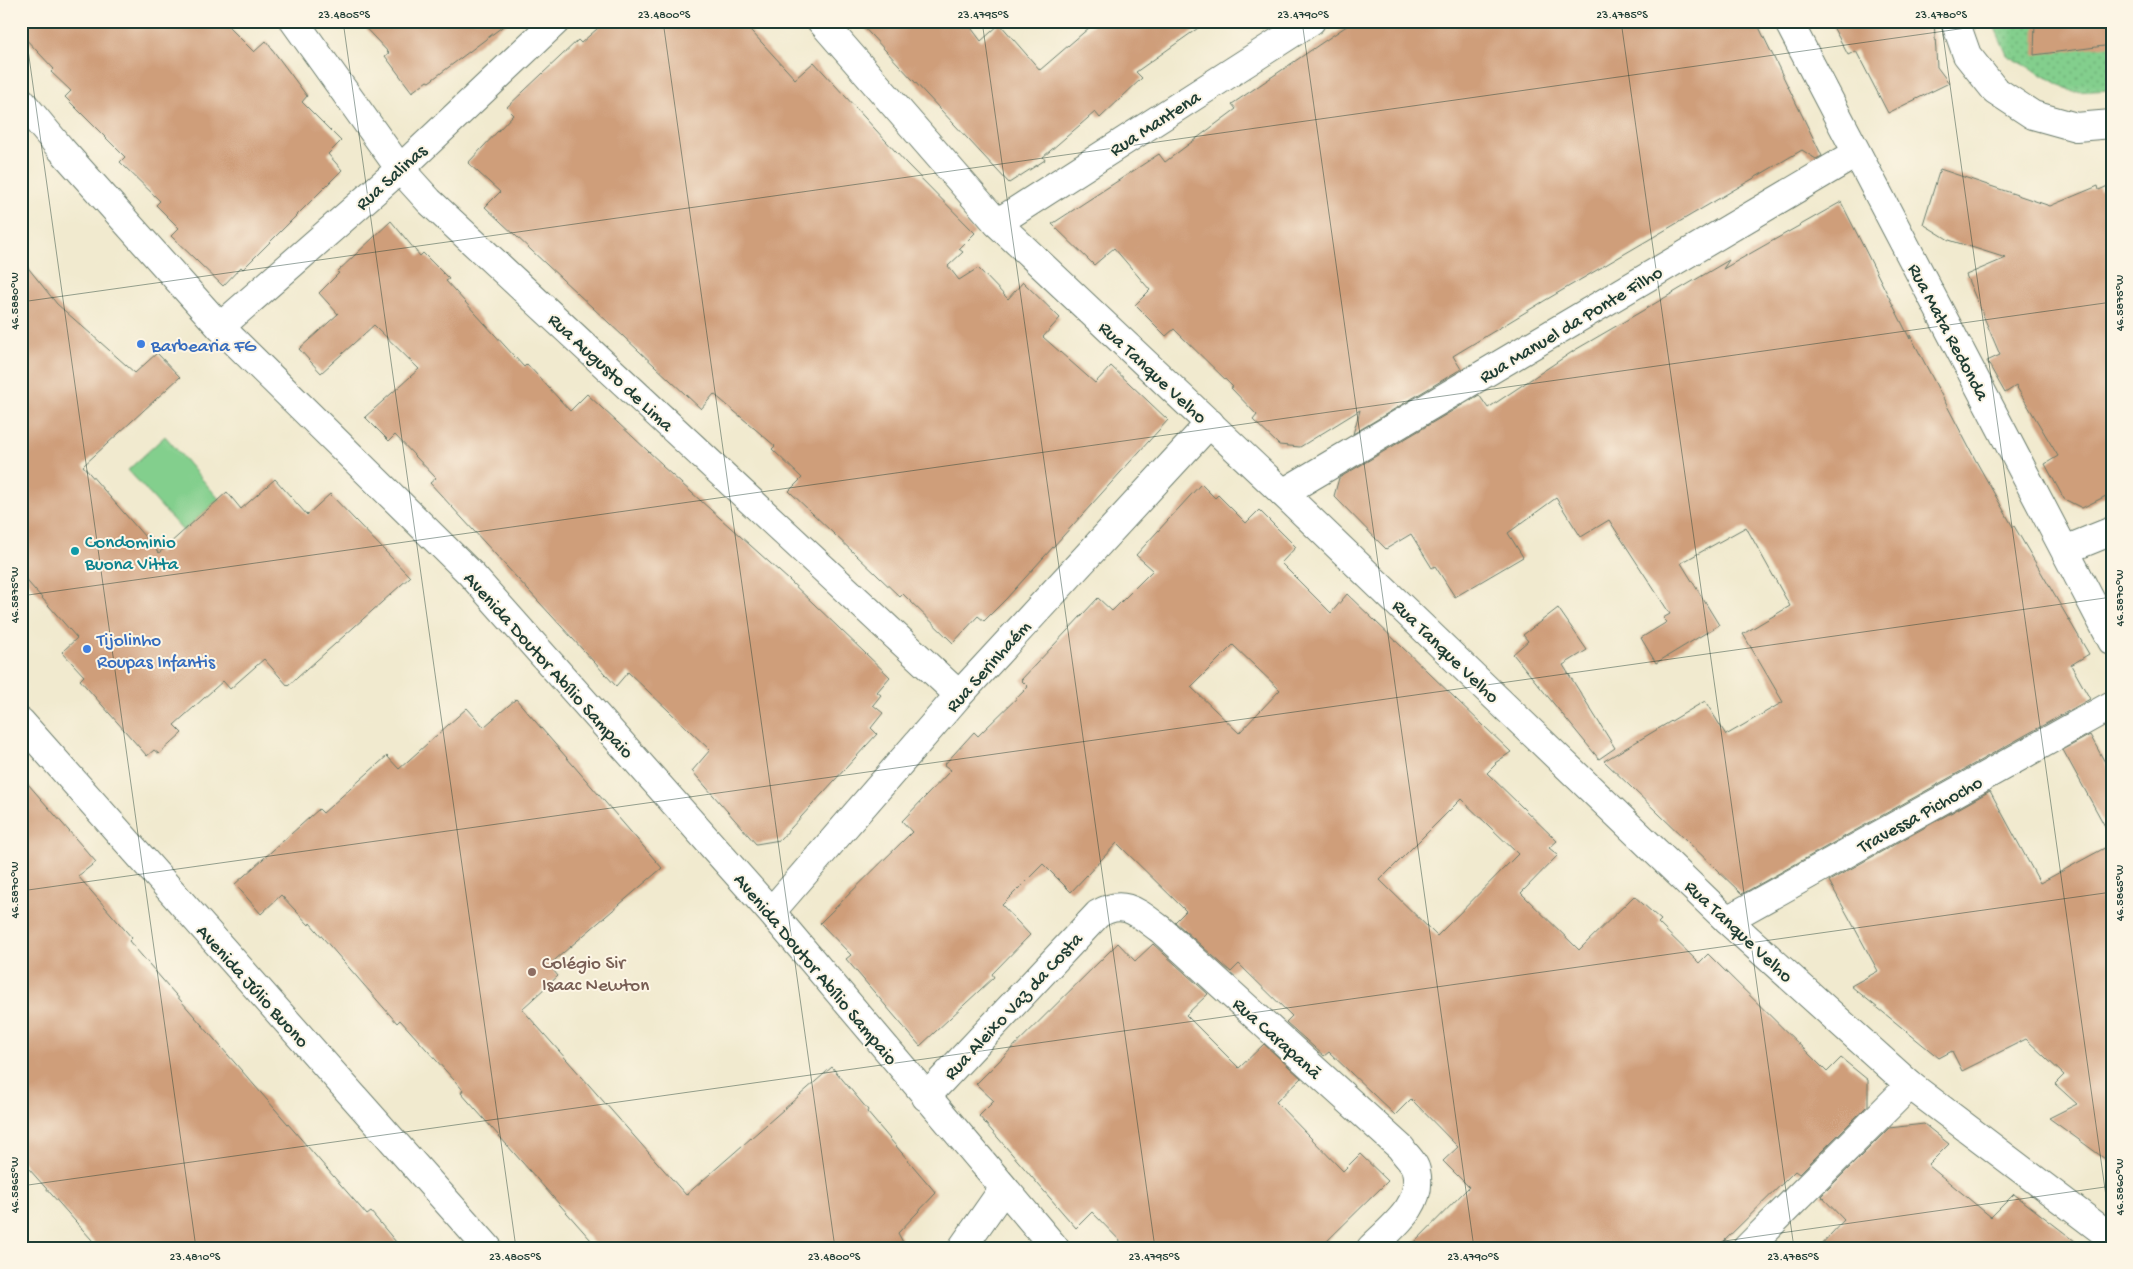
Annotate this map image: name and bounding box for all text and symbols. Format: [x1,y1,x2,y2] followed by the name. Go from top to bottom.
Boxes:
[318,9,371,23] text: 23.4805°S
[638,9,691,23] text: 23.4800°S
[957,9,1009,23] text: 23.4795°S
[1277,9,1329,23] text: 23.4790°S
[1596,9,1648,23] text: 23.4785°S
[1915,9,1968,23] text: 23.4780°S
[1106,86,1207,163] street label: Rua Mantena
[352,140,434,217] street label: Rua Salinas
[1901,260,1993,406] street label: Rua Mata Redonda
[1476,262,1668,390] street label: Rua Manuel da Ponte Filho
[9,272,23,330] text: 46.5880°W
[2114,275,2128,331] text: 46.5875°W
[542,309,678,439] street label: Rua Augusto de Lima
[1093,317,1211,430] street label: Rua Tanque Velho
[150,336,257,359] place label: Barbearia FG
[135,338,147,350] marker: Barbearia FG
[84,532,180,577] place label: Condominio Buona Vitta
[69,545,81,557] marker: Condominio Buona Vitta
[9,567,23,623] text: 46.5875°W
[457,568,637,765] street label: Avenida Doutor Abílio Sampaio
[2114,569,2128,627] text: 46.5870°W
[1386,596,1503,710] street label: Rua Tanque Velho
[942,616,1037,718] street label: Rua Serinhaém
[96,630,216,675] place label: Tijolinho Roupas Infantis
[81,643,93,655] marker: Tijolinho Roupas Infantis
[1853,772,1987,860] street label: Travessa Pichocho
[9,861,23,919] text: 46.5870°W
[2114,865,2128,921] text: 46.5865°W
[727,870,901,1071] street label: Avenida Doutor Abílio Sampaio
[1679,876,1797,989] street label: Rua Tanque Velho
[190,921,313,1054] street label: Avenida Júlio Buono
[940,928,1090,1086] street label: Rua Aleixo Vaz da Costa
[542,953,649,998] place label: Colégio Sir Isaac Newton
[526,966,538,978] marker: Colégio Sir Isaac Newton
[1227,994,1326,1086] street label: Rua Carapanã
[9,1157,23,1213] text: 46.5865°W
[2114,1159,2128,1215] text: 46.5860°W
[170,1251,221,1265] text: 23.4810°S
[489,1251,542,1265] text: 23.4805°S
[808,1251,861,1265] text: 23.4800°S
[1128,1251,1180,1265] text: 23.4795°S
[1447,1251,1499,1265] text: 23.4790°S
[1767,1251,1819,1265] text: 23.4785°S

